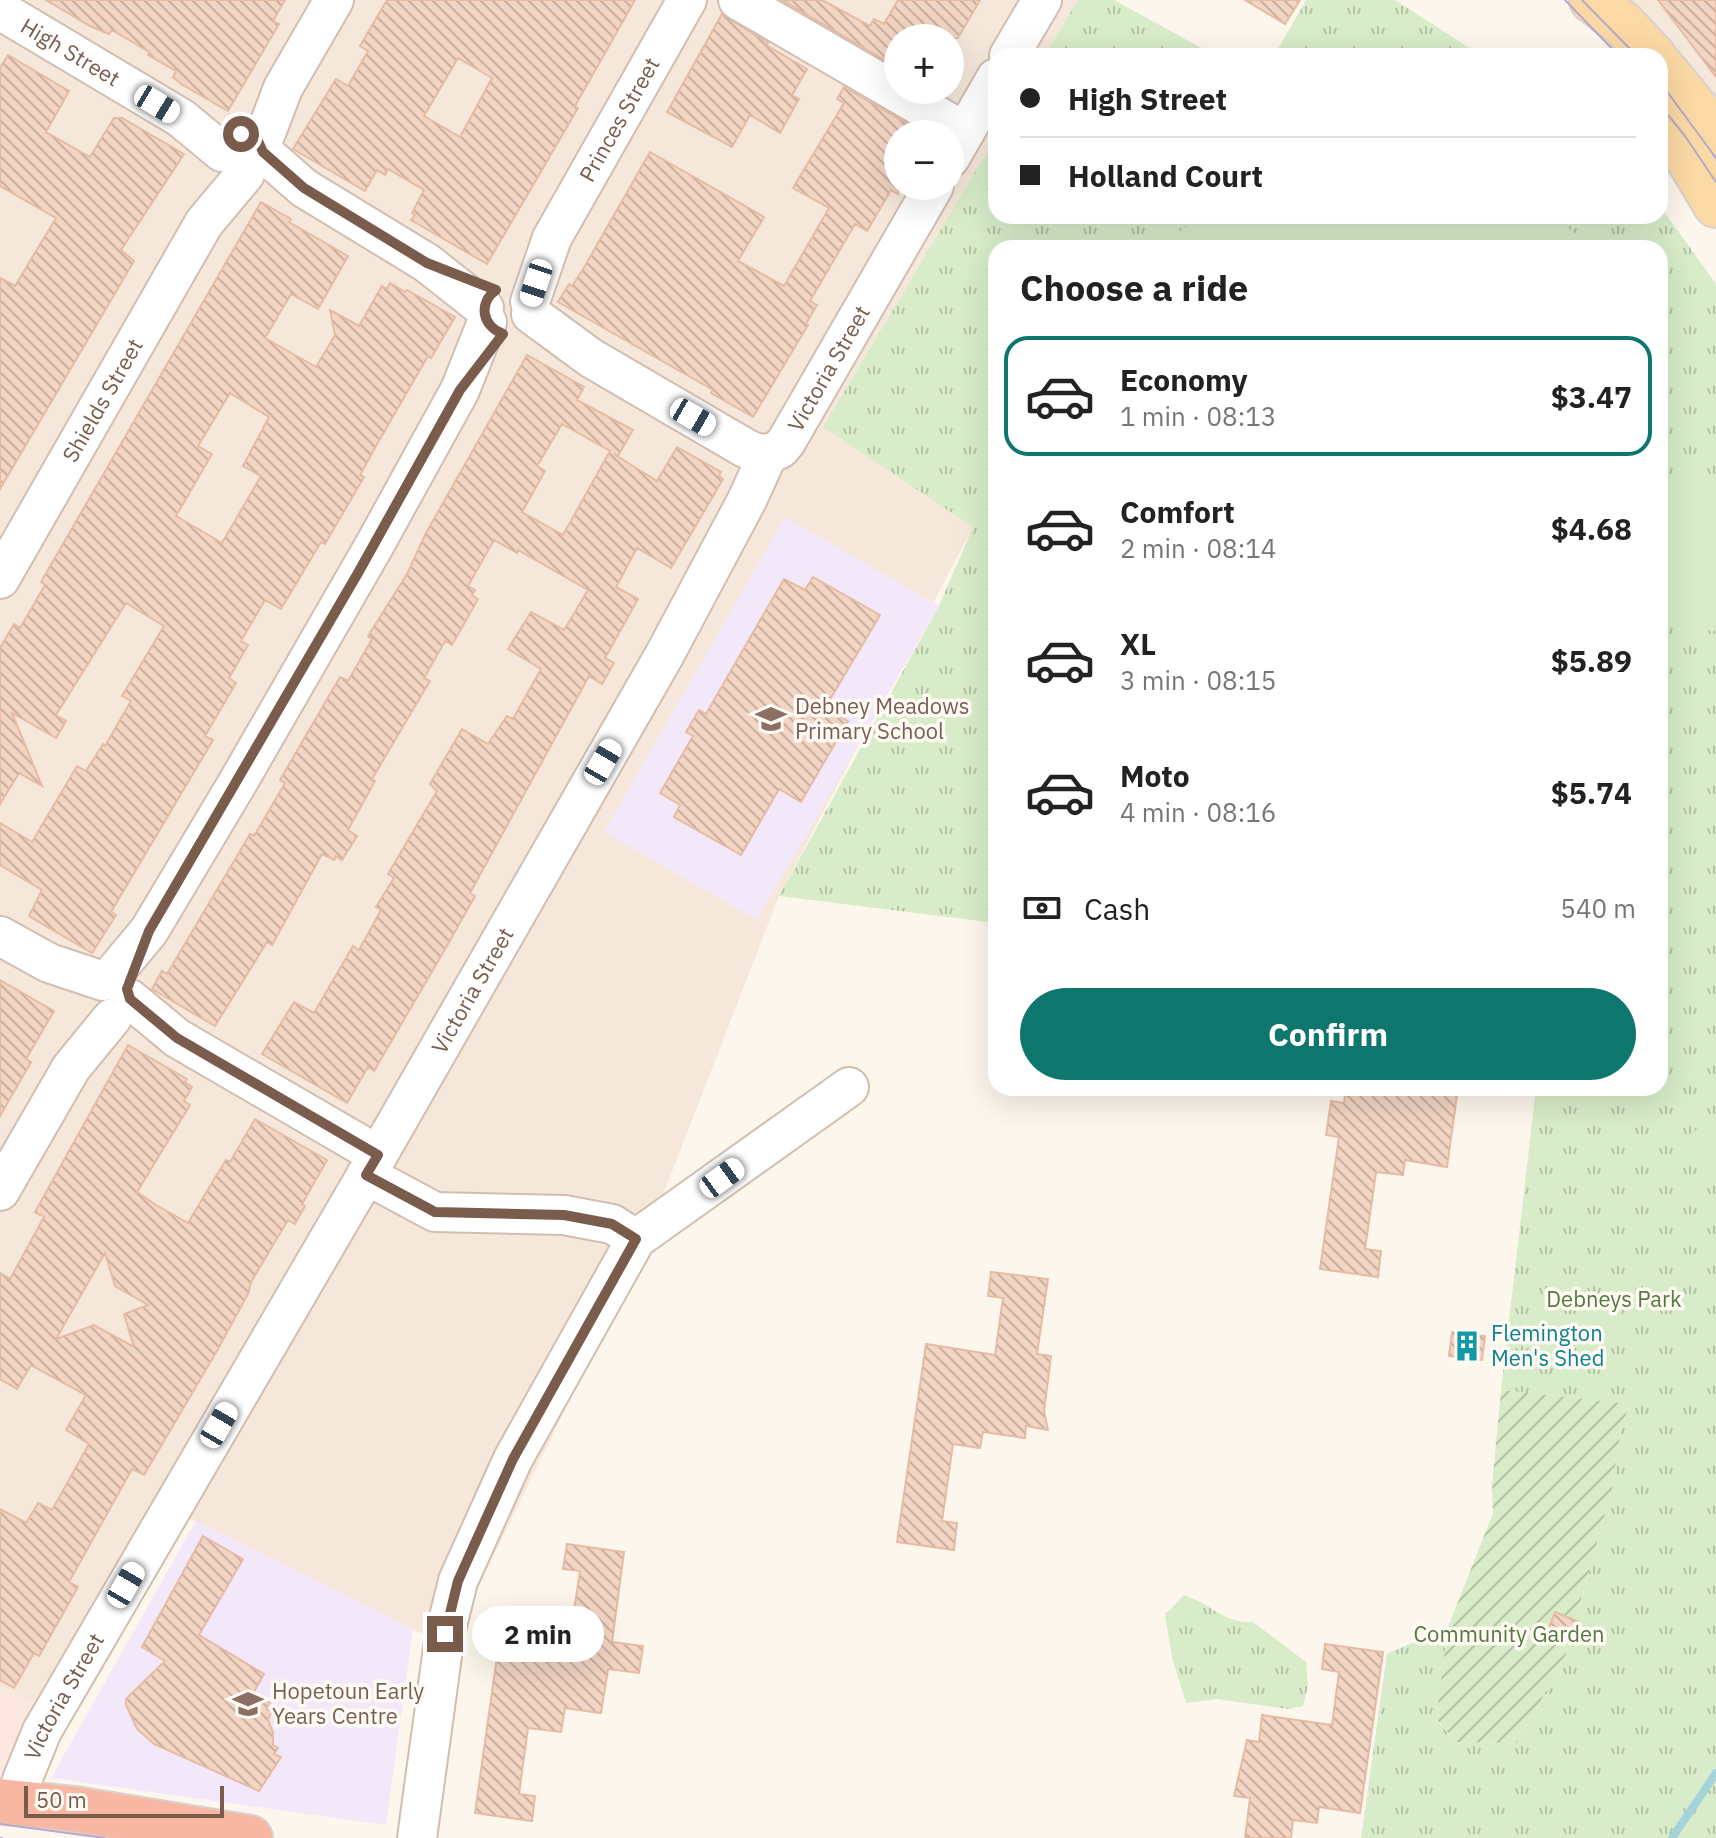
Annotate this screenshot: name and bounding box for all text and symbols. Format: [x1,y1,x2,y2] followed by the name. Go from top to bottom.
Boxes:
[16,11,126,92] street label: High Street
[884,24,964,200] map controls
[884,24,964,104] button: +
[572,52,666,187] street label: Princes Street
[1068,79,1227,118] text: High Street
[130,81,184,127] car
[223,116,259,152] route start
[884,120,964,200] button: −
[1068,156,1263,195] text: Holland Court
[517,256,555,310] car
[1020,264,1248,311] text: Choose a ride
[780,300,876,436] street label: Victoria Street
[55,333,149,467] street label: Shields Street
[1024,360,1096,432] icon: car
[1120,360,1248,399] text: Economy
[1551,377,1632,416] text: $3.47
[666,395,720,439] car
[1120,399,1276,433] text: 1 min · 08:13
[1024,492,1096,564] icon: car
[1120,492,1235,531] text: Comfort
[1551,509,1632,548] text: $4.68
[1120,531,1276,565] text: 2 min · 08:14
[1024,624,1096,696] icon: car
[1120,624,1156,663] text: XL
[1551,641,1632,680] text: $5.89
[1120,663,1276,697] text: 3 min · 08:15
[795,691,969,745] place label: Debney Meadows Primary School
[754,702,788,736] school or university icon: Debney Meadows Primary School
[581,735,625,789] car
[1024,756,1096,828] icon: car
[1120,756,1190,795] text: Moto
[1551,773,1632,812] text: $5.74
[1120,795,1276,829] text: 4 min · 08:16
[1020,886,1064,930] icon: cash
[1084,889,1150,928] text: Cash
[1560,891,1636,925] text: 540 m
[424,922,519,1059] street label: Victoria Street
[1020,988,1636,1080] button: Confirm
[696,1154,748,1202] car
[1546,1284,1682,1313] park label: Debneys Park
[1491,1318,1604,1372] place label: Flemington Men's Shed
[1450,1329,1484,1363] building icon: Flemington Men's Shed
[197,1398,241,1452] car
[104,1558,148,1612] car
[473,1606,605,1662] callout: 2 min
[427,1616,463,1652] route end
[504,1617,572,1651] text: 2 min
[1413,1619,1605,1648] park label: Community Garden
[17,1628,110,1764] street label: Victoria Street
[272,1676,424,1730] place label: Hopetoun Early Years Centre
[231,1687,265,1721] school or university icon: Hopetoun Early Years Centre
[24,1782,224,1818] scale bar
[36,1785,87,1814] text: 50 m

